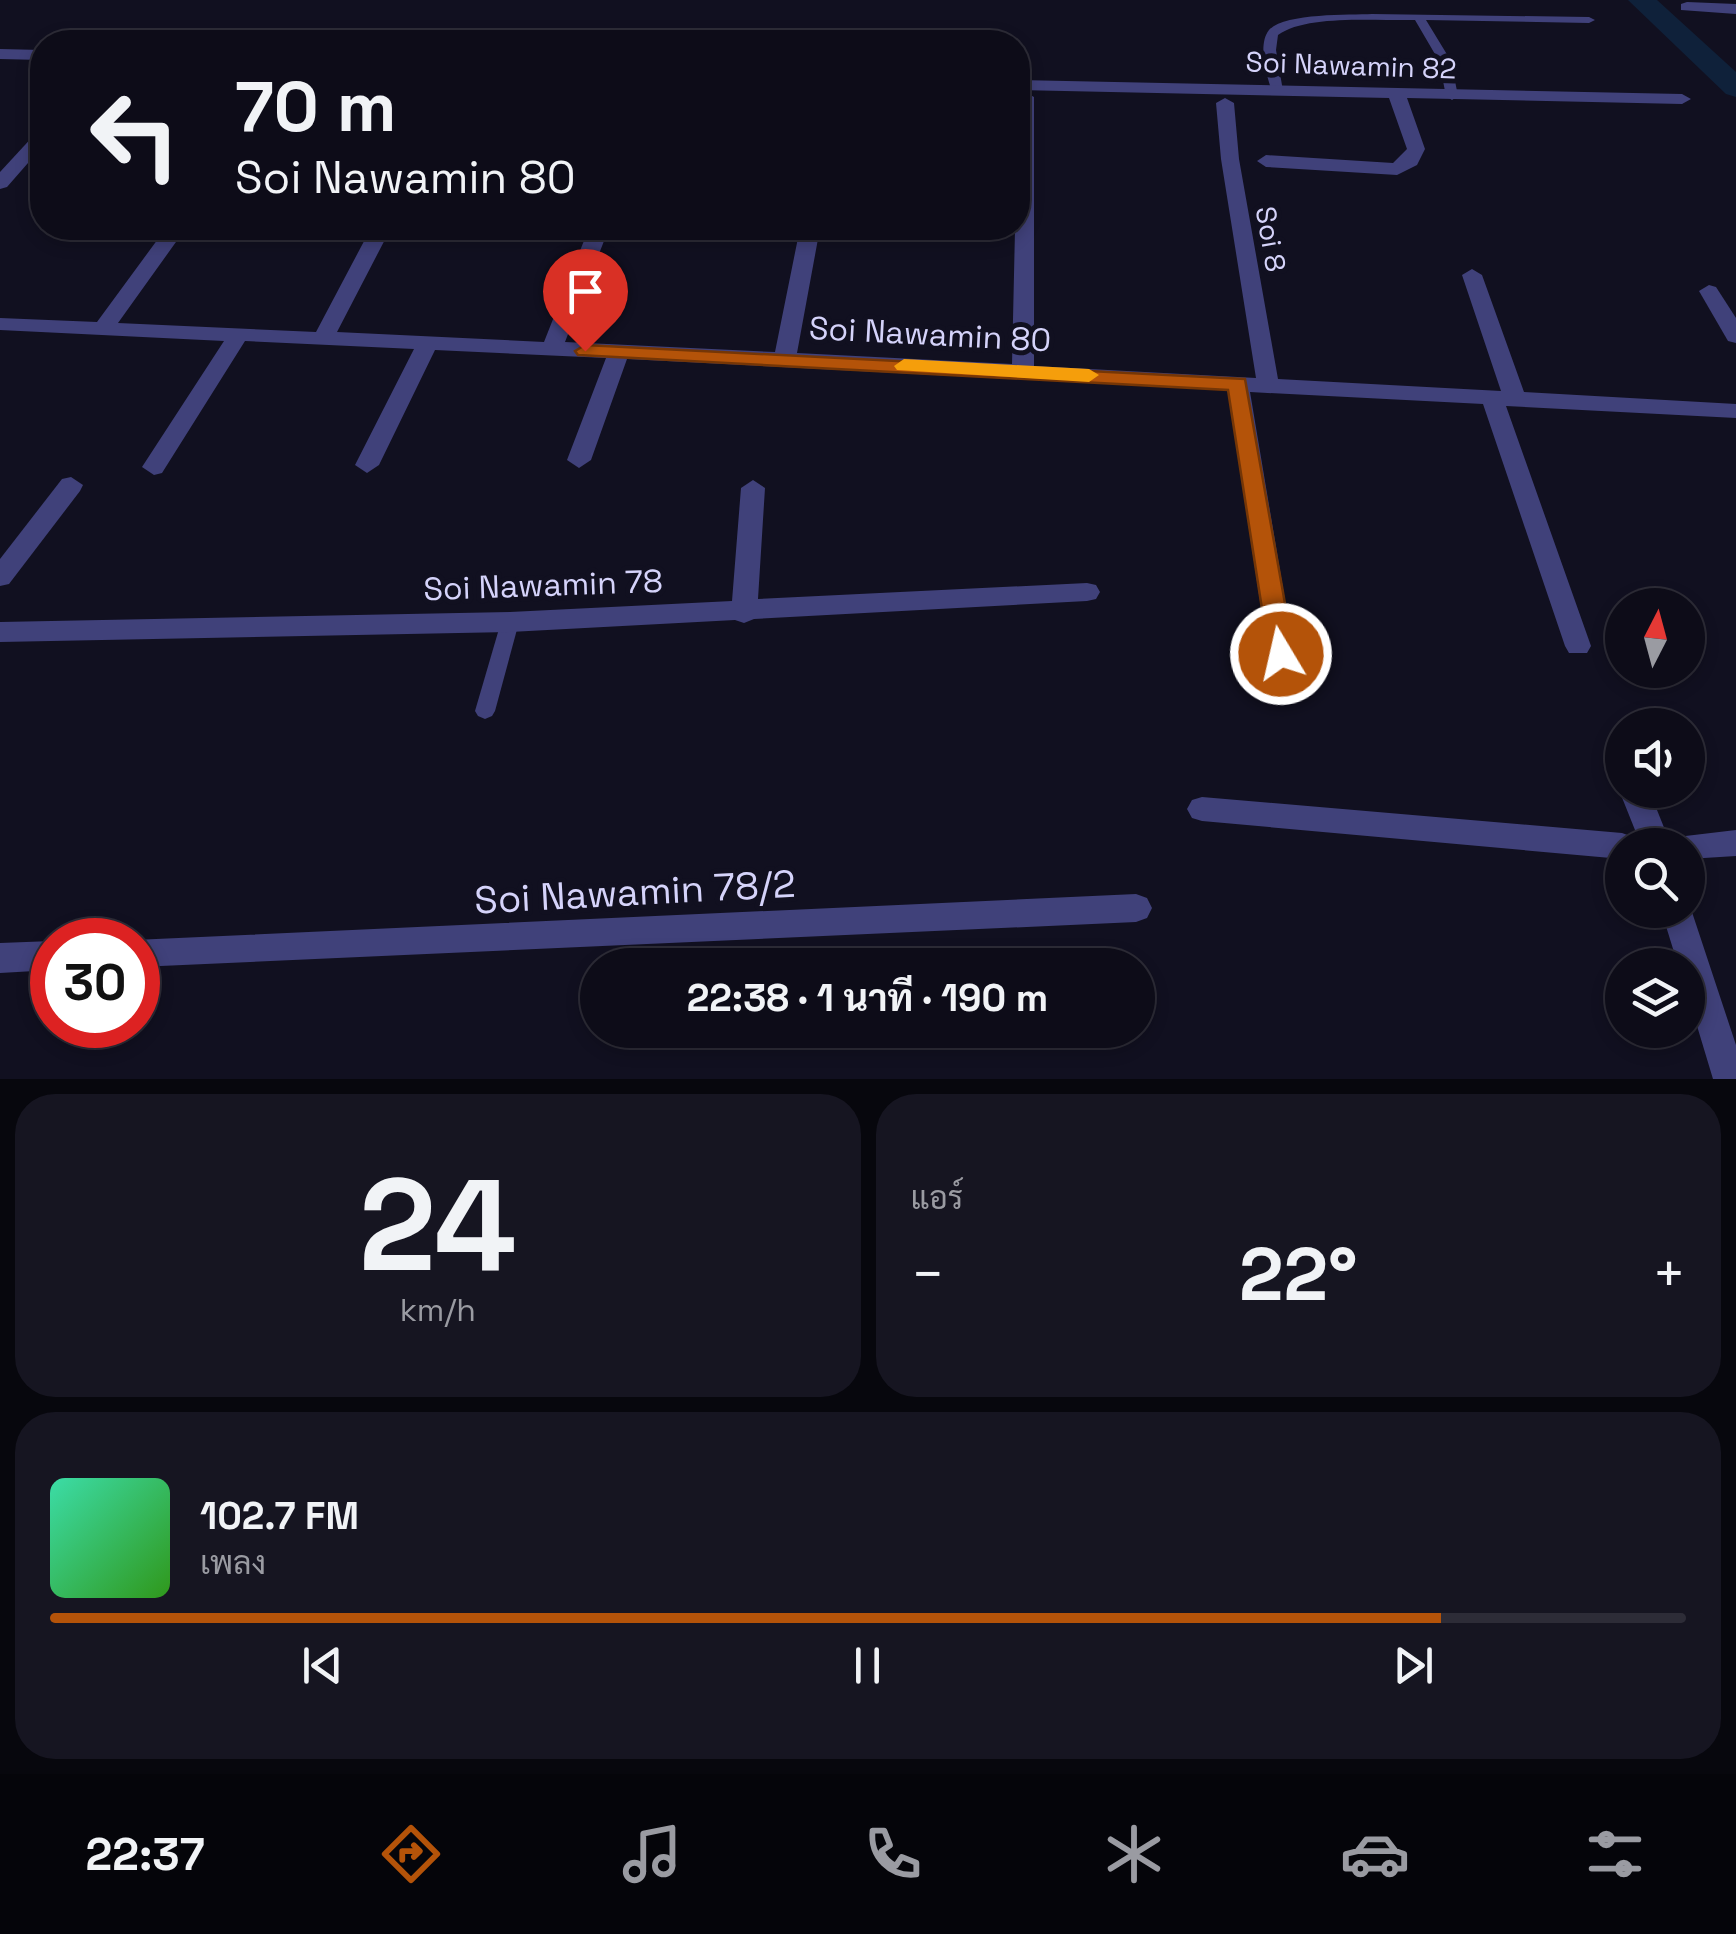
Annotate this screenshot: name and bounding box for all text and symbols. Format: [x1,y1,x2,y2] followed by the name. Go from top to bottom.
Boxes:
[1245,43,1457,87] street label: Soi Nawamin 82
[235,62,396,151] text: 70 m
[70,70,200,200] icon: left
[235,149,576,206] text: Soi Nawamin 80
[1248,203,1294,275] street label: Soi 8
[543,249,628,352] pin
[558,264,613,319] icon: arrive
[808,308,1052,360] street label: Soi Nawamin 80
[423,561,663,609] street label: Soi Nawamin 78
[1605,588,1705,688] north arrow
[1605,588,1705,1048] map controls
[1229,602,1333,706] position arrow
[1605,708,1705,808] button: sound
[1605,828,1705,928] button: search
[473,860,797,924] street label: Soi Nawamin 78/2
[30,918,160,1048] speed limit sign: 30
[1605,948,1705,1048] button: layers
[687,974,1048,1022] text: 22:38 · 1 นาที · 190 m
[359,1142,517,1308] text: 24
[911,1178,963,1218] text: แอร์
[1239,1226,1358,1322] text: 22°
[911,1239,945,1309] text: −
[1652,1239,1686,1309] text: +
[400,1290,476,1330] text: km/h
[200,1492,359,1540] text: 102.7 FM
[200,1543,266,1583] text: เพลง
[295,1638,350,1693] icon: previous
[840,1638,895,1693] icon: pause
[1386,1638,1441,1693] icon: next
[376,1819,446,1889] icon: directions
[617,1819,687,1889] icon: music
[858,1819,928,1889] icon: phone
[1099,1819,1169,1889] icon: climate
[1340,1819,1410,1889] icon: car
[1580,1819,1650,1889] icon: filters
[85,1826,205,1883] text: 22:37

